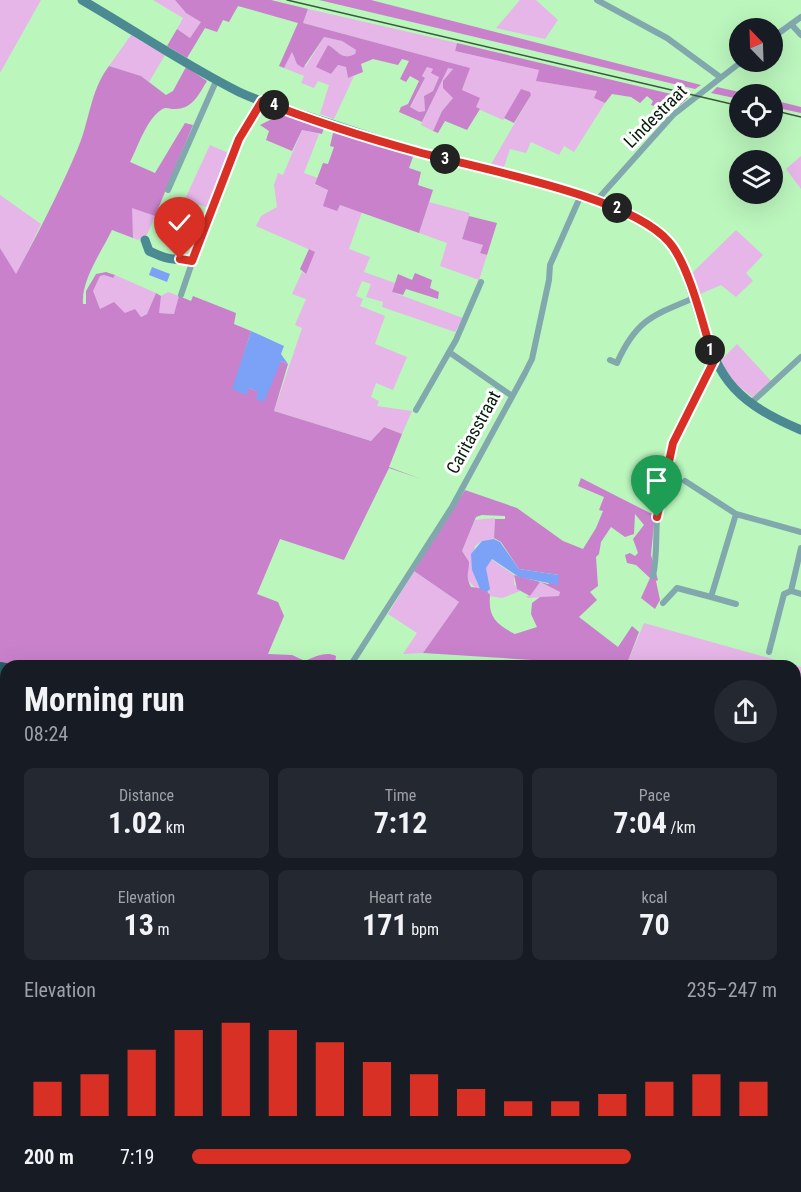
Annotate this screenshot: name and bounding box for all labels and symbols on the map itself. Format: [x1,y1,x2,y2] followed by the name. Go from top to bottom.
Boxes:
[729,18,783,72] north arrow
[619,80,691,152] street label: Lindestraat
[259,90,289,120] pin: 4
[430,144,460,174] pin: 3
[602,193,632,223] pin: 2
[154,197,205,259] pin
[695,335,725,365] pin: 1
[442,387,504,477] street label: Caritasstraat
[631,455,682,517] pin

